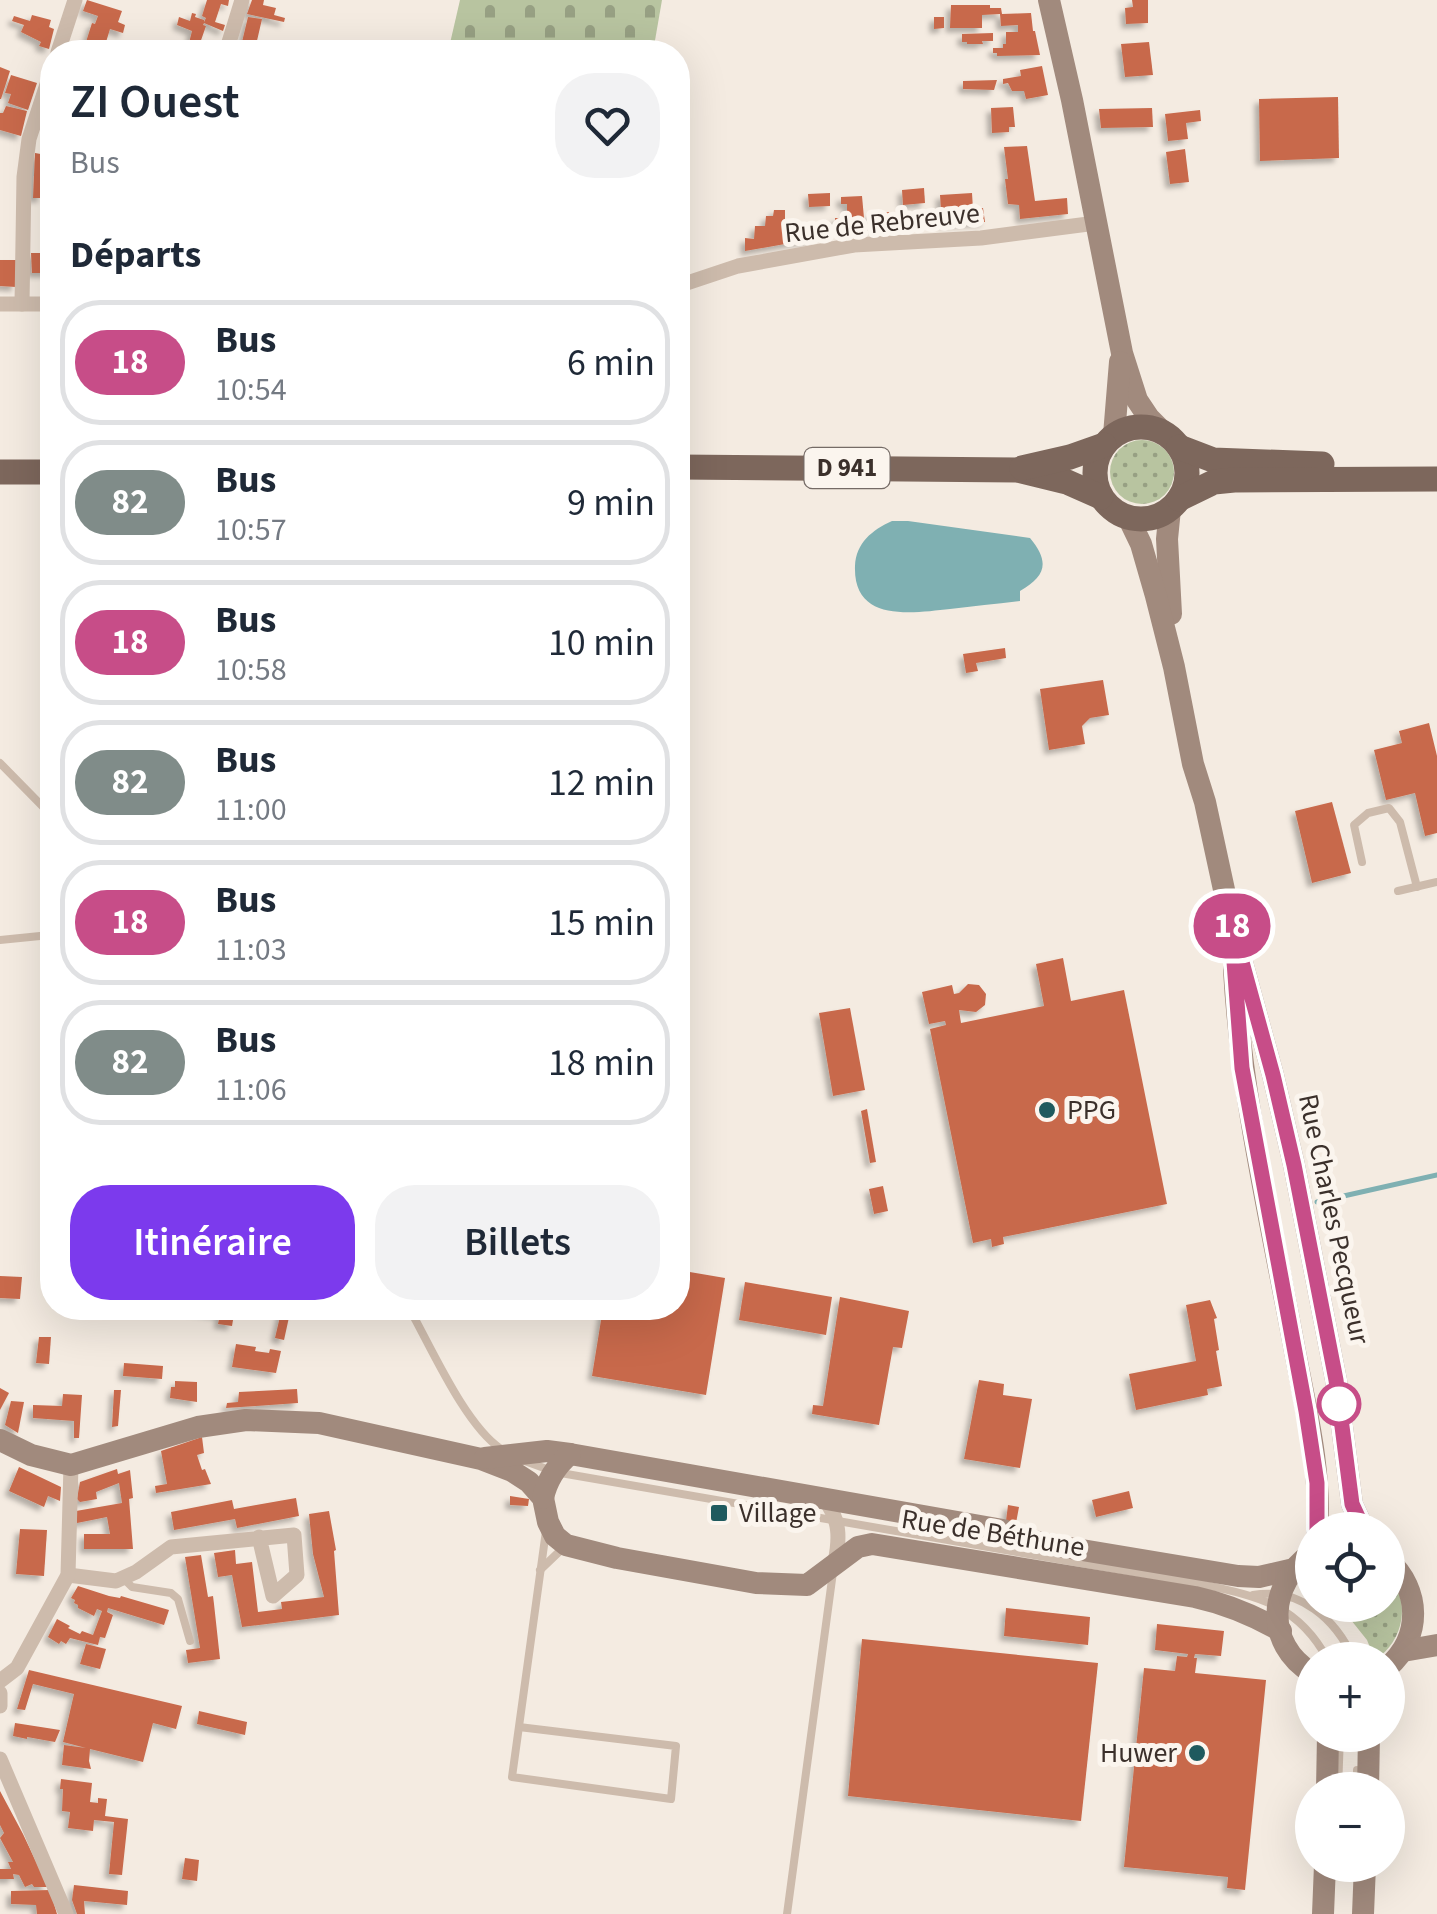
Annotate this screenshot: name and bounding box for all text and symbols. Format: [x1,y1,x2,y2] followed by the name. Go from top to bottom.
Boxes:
[70,68,240,136] text: ZI Ouest
[555,73,660,178] button: heart
[70,140,120,186] text: Bus
[782,193,982,253] street label: Rue de Rebreuve
[70,228,201,282] text: Départs
[215,313,276,367] text: Bus
[567,336,655,390] text: 6 min
[112,337,148,387] text: 18
[215,367,287,413] text: 10:54
[804,448,890,488] road number: D 941
[215,453,276,507] text: Bus
[567,476,655,530] text: 9 min
[112,477,148,527] text: 82
[215,507,287,553] text: 10:57
[215,593,276,647] text: Bus
[548,616,655,670] text: 10 min
[112,617,148,667] text: 18
[215,647,287,693] text: 10:58
[215,733,276,787] text: Bus
[548,756,655,810] text: 12 min
[112,757,148,807] text: 82
[215,787,287,833] text: 11:00
[215,873,276,927] text: Bus
[1187,894,1277,958] line badge: 18
[548,896,655,950] text: 15 min
[112,897,148,947] text: 18
[1214,901,1250,951] text: 18
[215,927,287,973] text: 11:03
[215,1013,276,1067] text: Bus
[548,1036,655,1090] text: 18 min
[112,1037,148,1087] text: 82
[215,1067,287,1113] text: 11:06
[1067,1090,1116,1130] place label: PPG
[1288,1090,1380,1348] street label: Rue Charles Pecqueur
[1036,1099,1058,1121] marker: PPG
[70,1185,355,1300] button: Itinéraire
[375,1185,660,1300] button: Billets
[1318,1383,1360,1425] unlabelled marker
[739,1493,816,1533] place label: Village
[899,1499,1087,1567] street label: Rue de Béthune
[708,1502,730,1524] marker: Village
[1295,1512,1405,1882] map controls
[1295,1512,1405,1622] button: locate
[1295,1642,1405,1752] button: +
[1100,1733,1177,1773] place label: Huwer
[1186,1742,1208,1764] marker: Huwer
[1295,1772,1405,1882] button: −

